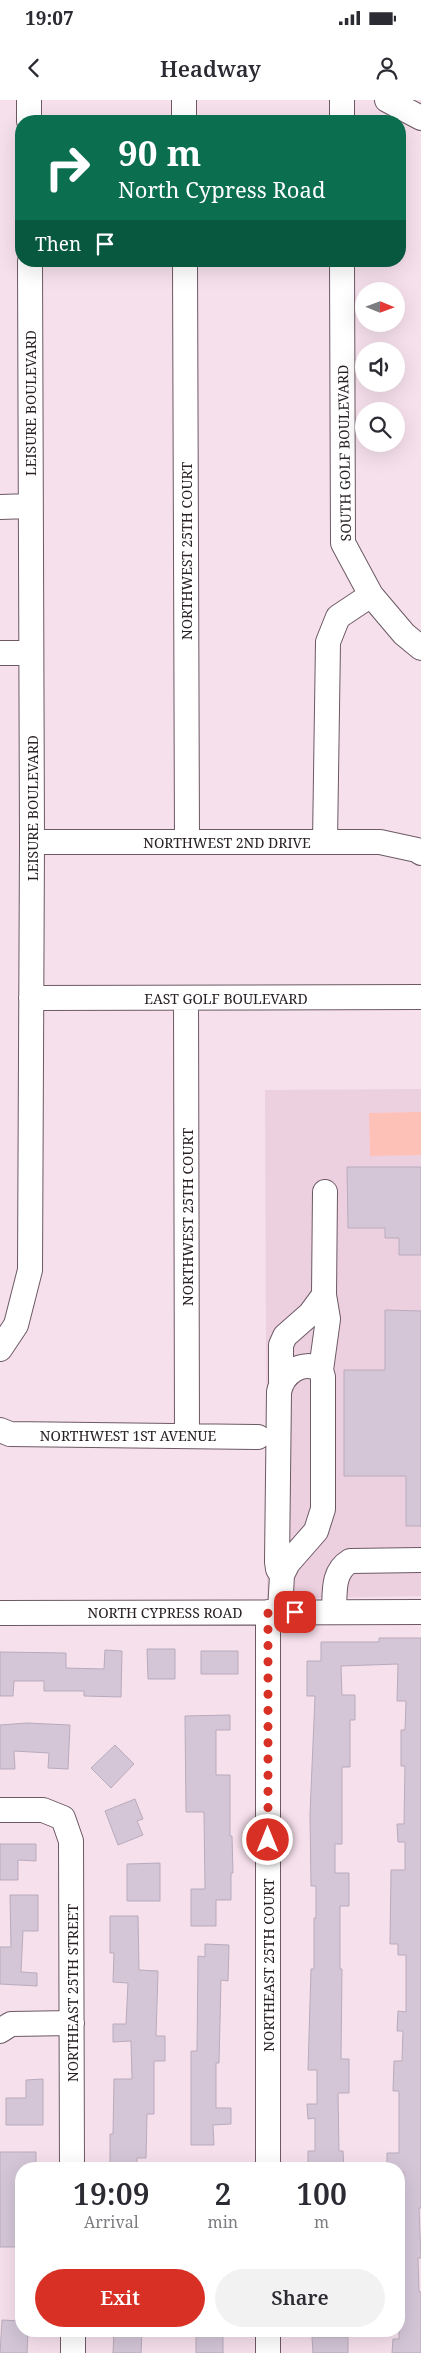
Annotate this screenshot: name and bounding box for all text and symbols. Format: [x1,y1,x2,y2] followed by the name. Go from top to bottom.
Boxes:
[25,5,74,31] text: 19:07
[160,53,261,83] text: Headway
[20,54,48,82] icon: back
[373,54,401,82] icon: person
[118,129,201,176] text: 90 m
[35,135,100,200] icon: right
[118,174,325,204] text: North Cypress Road
[91,230,119,258] icon: arrive
[35,231,81,257] text: Then
[355,282,405,332] north arrow
[355,282,405,452] map controls
[21,330,40,476] street label: LEISURE BOULEVARD
[355,342,405,392] button: sound
[333,365,355,541] street label: SOUTH GOLF BOULEVARD
[355,402,405,452] button: search
[177,462,196,640] street label: NORTHWEST 25TH COURT
[23,735,42,881] street label: LEISURE BOULEVARD
[143,833,311,852] street label: NORTHWEST 2ND DRIVE
[144,989,308,1008] street label: EAST GOLF BOULEVARD
[178,1128,197,1306] street label: NORTHWEST 25TH COURT
[40,1426,216,1445] street label: NORTHWEST 1ST AVENUE
[274,1591,316,1633] pin
[281,1598,309,1626] icon: arrive
[88,1603,242,1622] street label: NORTH CYPRESS ROAD
[241,1813,293,1865] position arrow
[259,1878,278,2052] street label: NORTHEAST 25TH COURT
[63,1904,82,2082] street label: NORTHEAST 25TH STREET
[73,2173,150,2214] text: 19:09
[214,2173,231,2214] text: 2
[296,2173,347,2214] text: 100
[84,2211,139,2233] text: Arrival
[208,2211,238,2233] text: min
[314,2211,329,2233] text: m
[35,2269,205,2327] button: Exit
[215,2269,385,2327] button: Share

